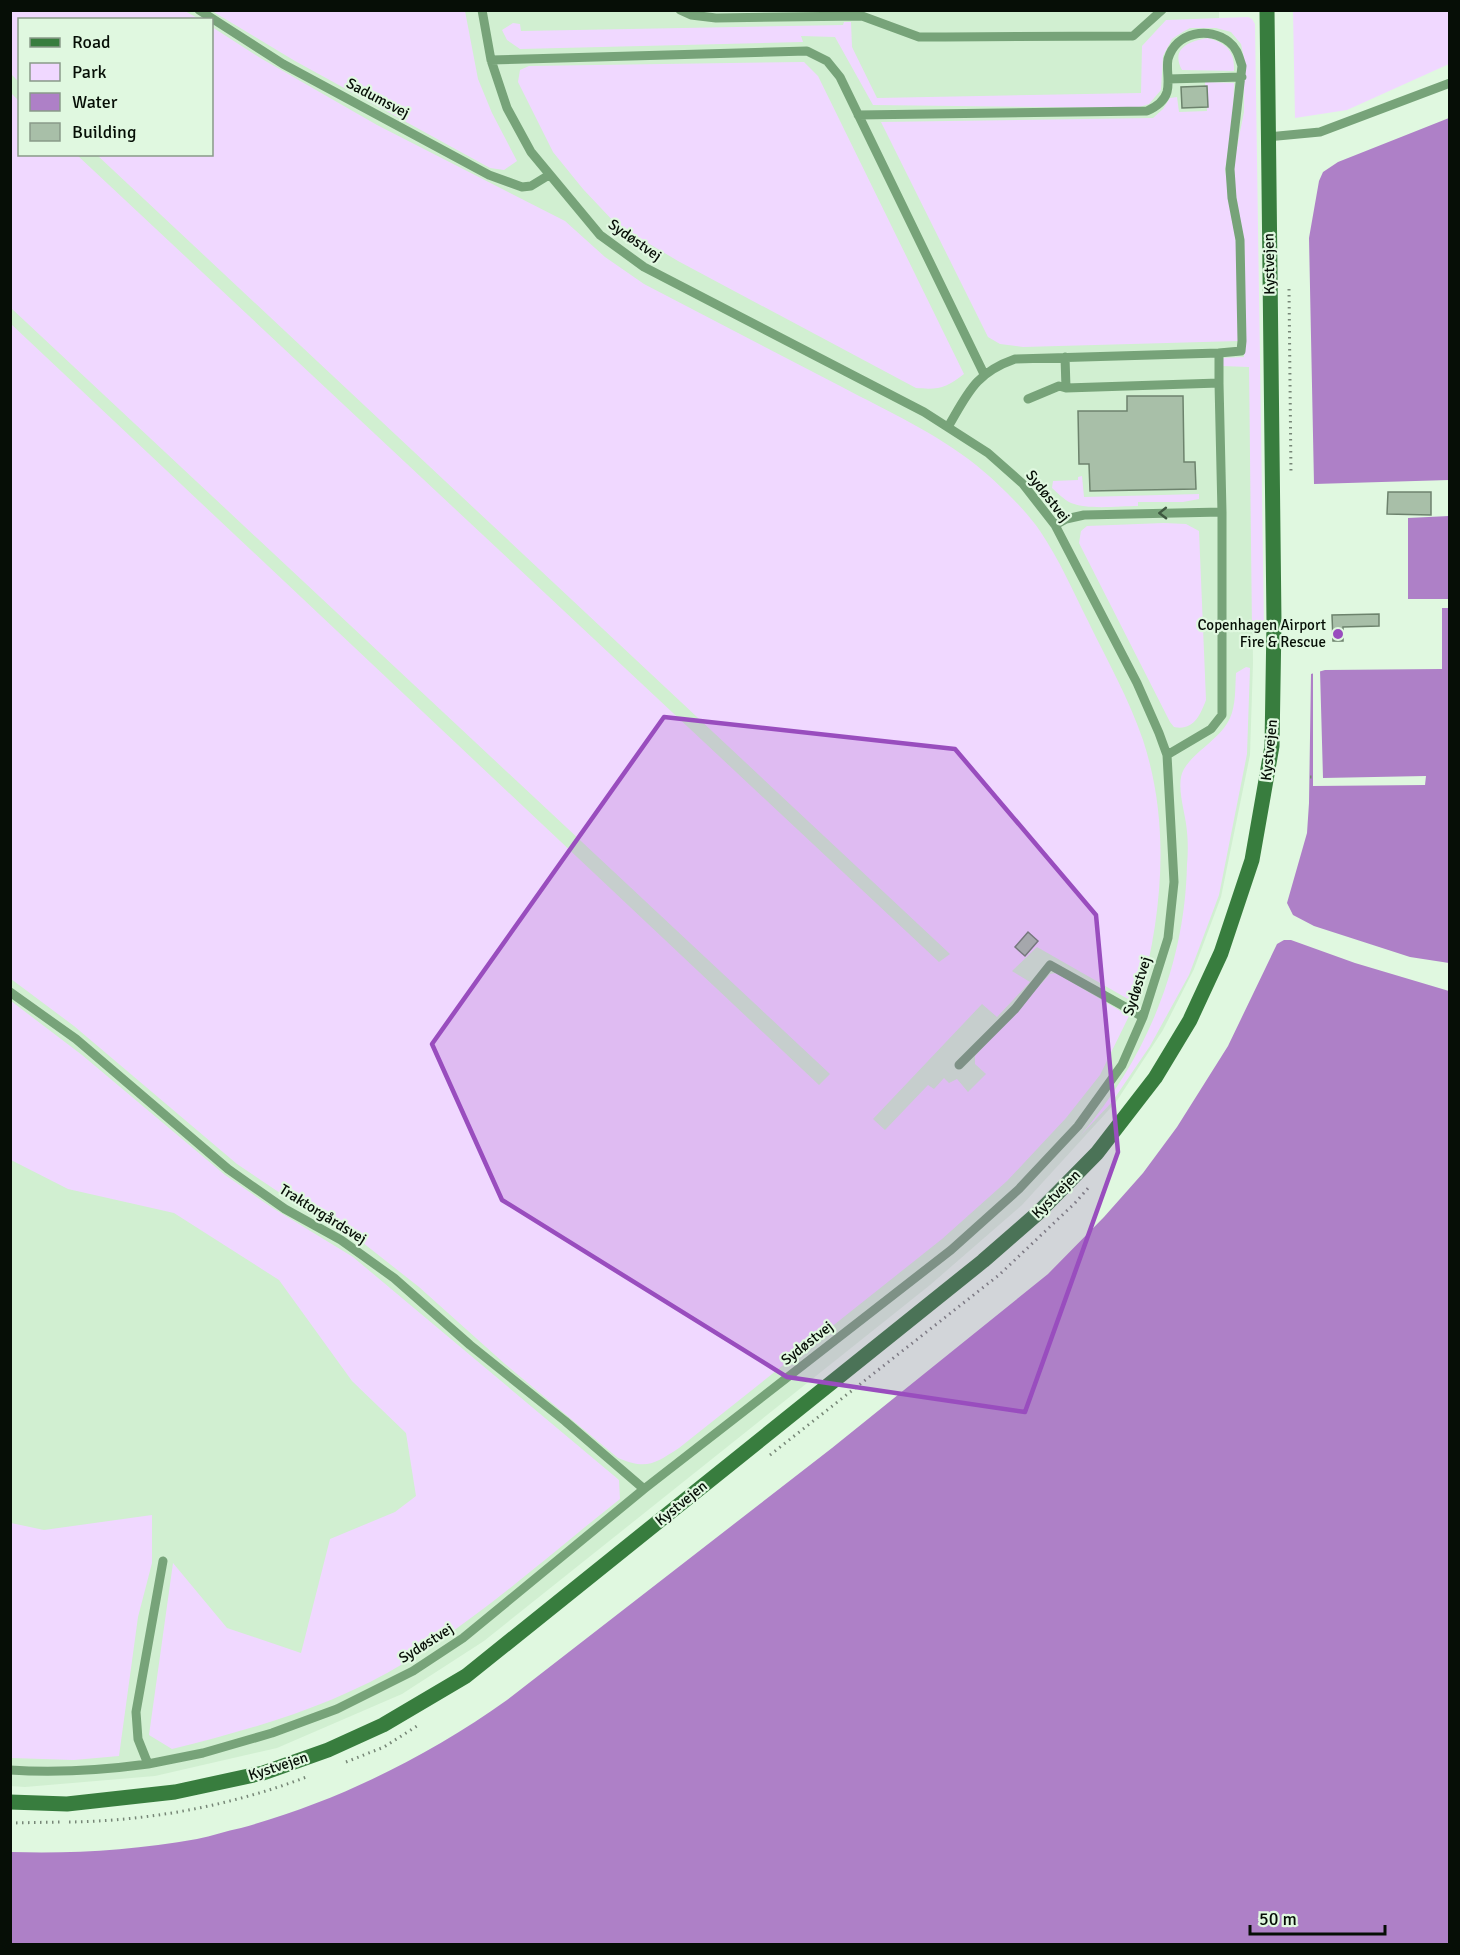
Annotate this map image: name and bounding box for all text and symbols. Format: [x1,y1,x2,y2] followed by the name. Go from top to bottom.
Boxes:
[18,18,213,156] legend
[72,31,111,53] text: Road
[72,61,107,83] text: Park
[343,74,413,122] street label: Sadumsvej
[72,91,118,113] text: Water
[72,121,136,143] text: Building
[605,215,665,265] street label: Sydøstvej
[1259,233,1279,295] street label: Kystvejen
[1022,466,1074,526] street label: Sydøstvej
[1159,507,1168,520] one-way arrow
[1197,616,1326,651] place label: Copenhagen Airport Fire & Rescue
[1331,627,1345,641] marker: Copenhagen Airport Fire & Rescue
[1257,718,1281,782] street label: Kystvejen
[1119,954,1155,1018] street label: Sydøstvej
[1028,1166,1084,1222] street label: Kystvejen
[276,1180,370,1248] street label: Traktorgårdsvej
[777,1317,837,1369] street label: Sydøstvej
[651,1477,711,1529] street label: Kystvejen
[395,1619,457,1667] street label: Sydøstvej
[246,1748,310,1784] street label: Kystvejen
[1250,1898,1385,1936] scale bar
[1259,1908,1297,1930] text: 50 m

